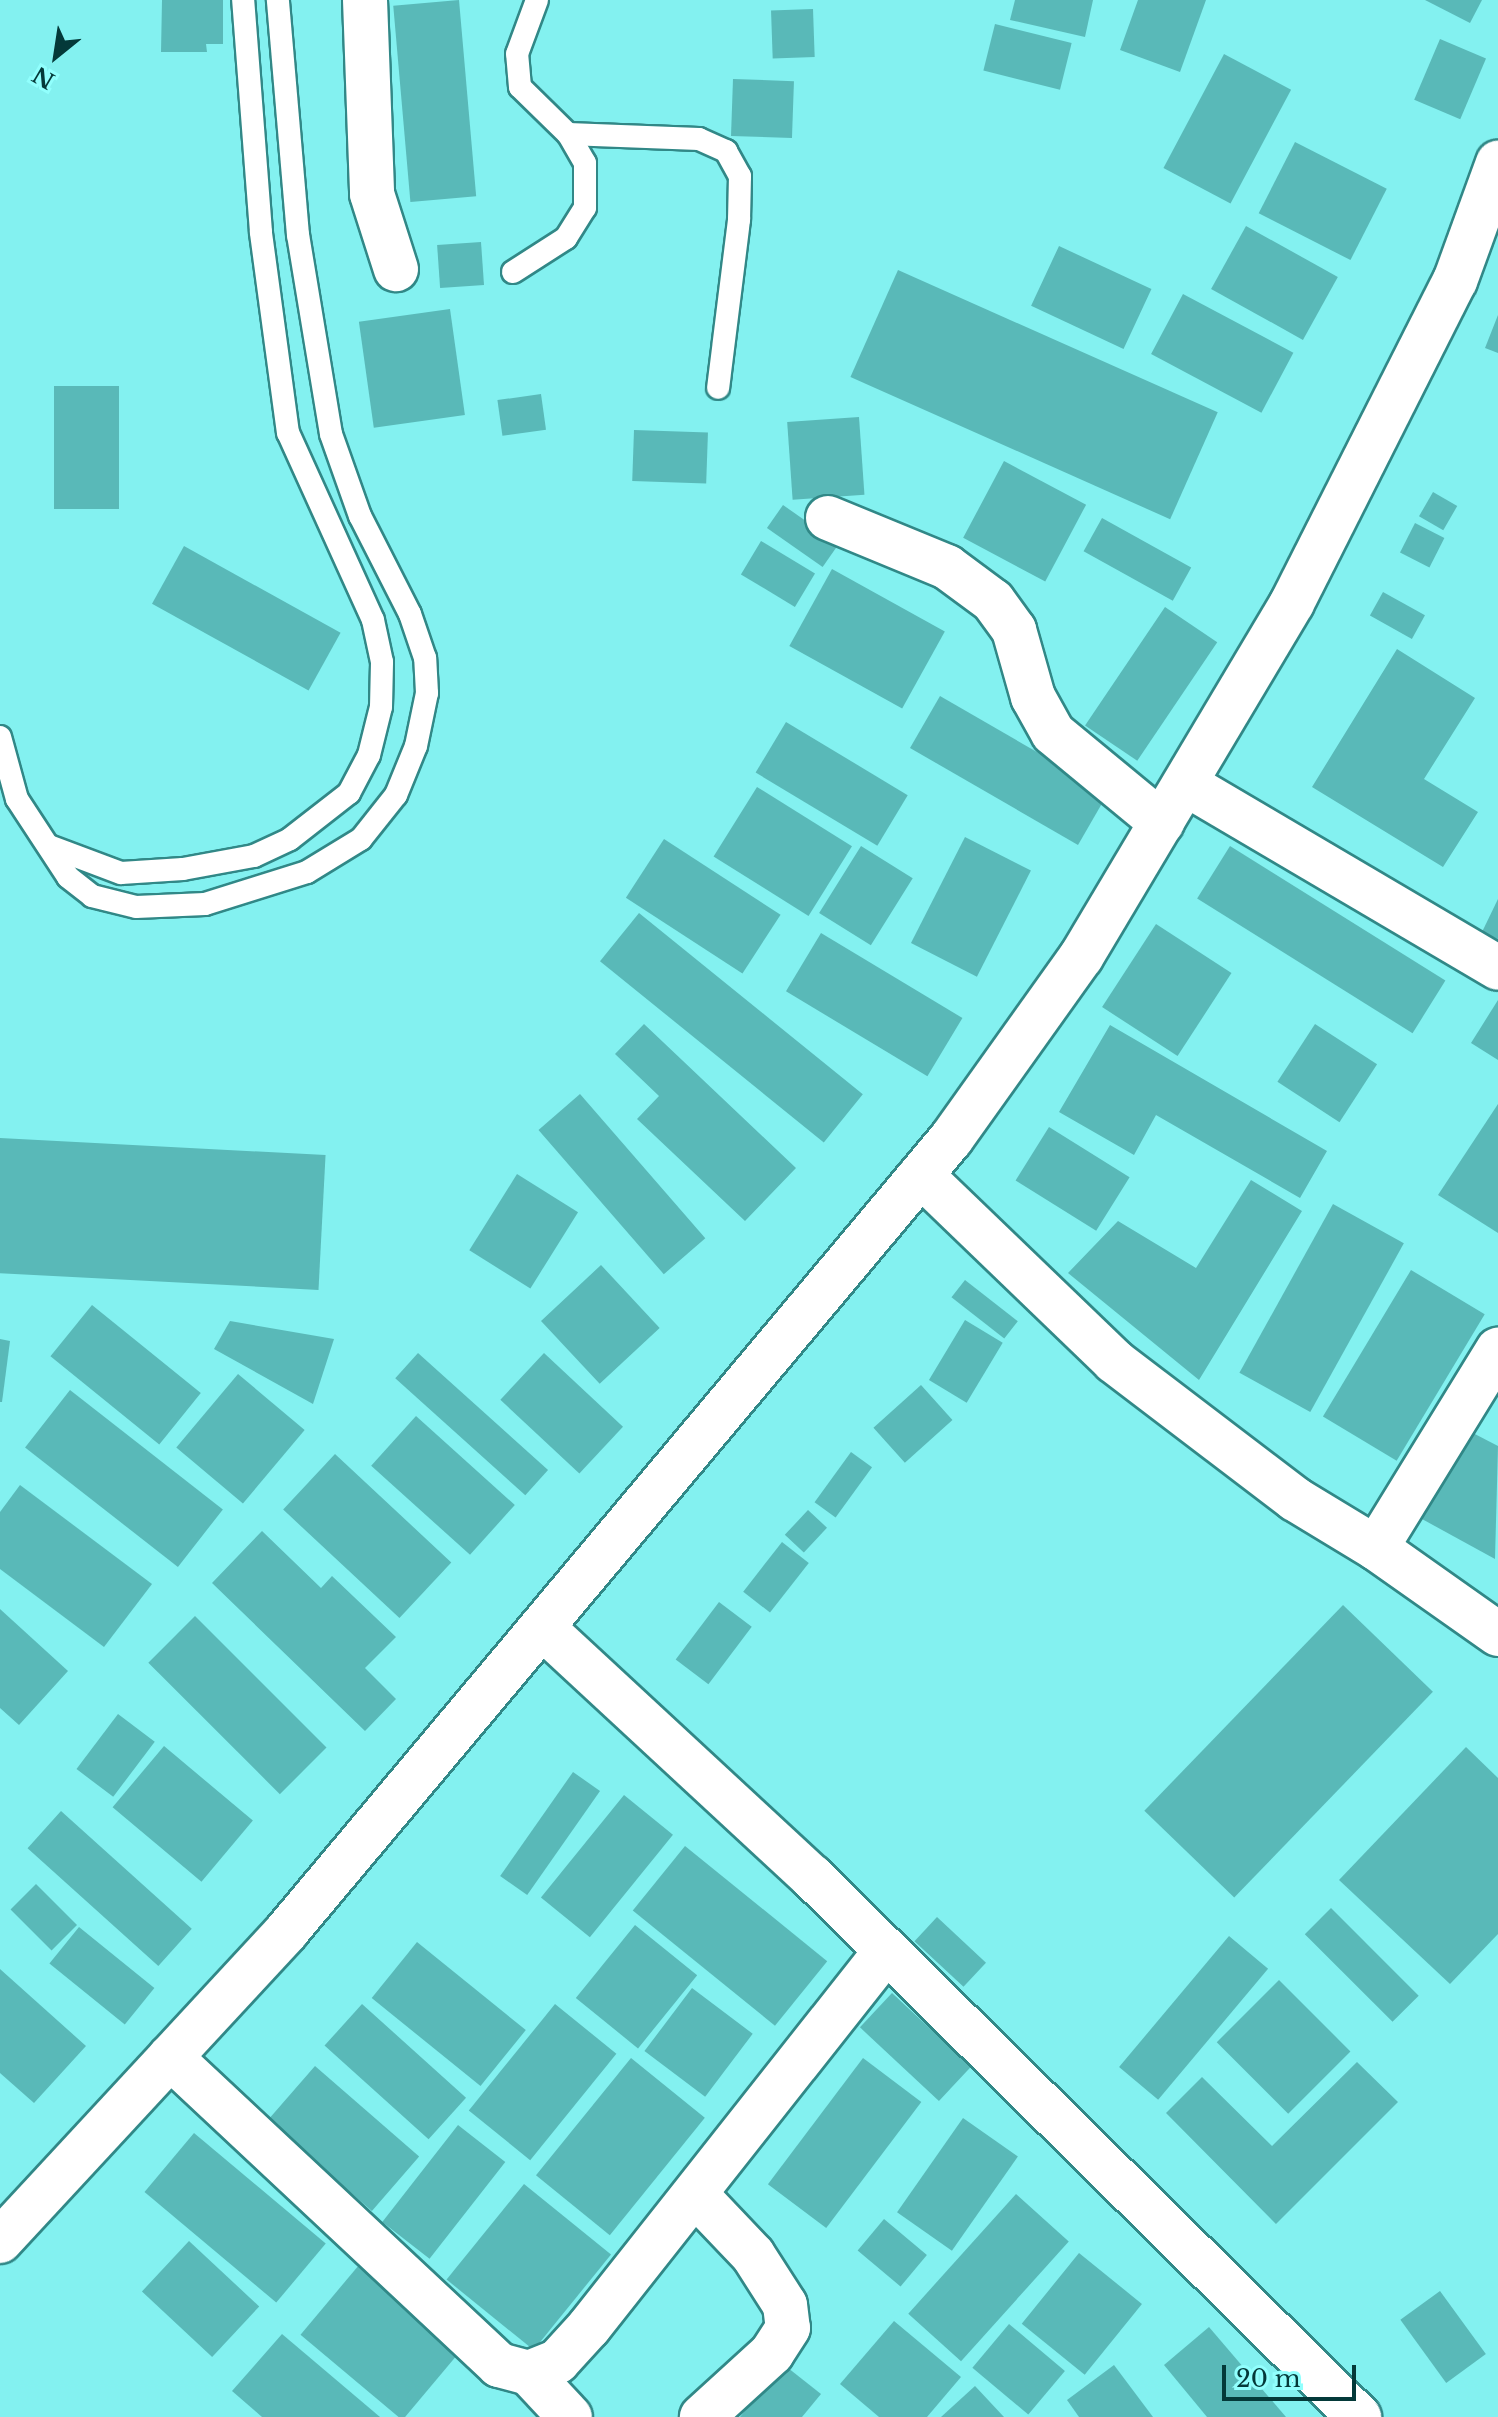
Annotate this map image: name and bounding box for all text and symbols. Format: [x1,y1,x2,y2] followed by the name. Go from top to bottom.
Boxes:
[16,16,96,96] north arrow
[28,60,59,94] text: N
[1226,2349,1360,2399] scale bar
[1236,2364,1301,2393] text: 20 m

